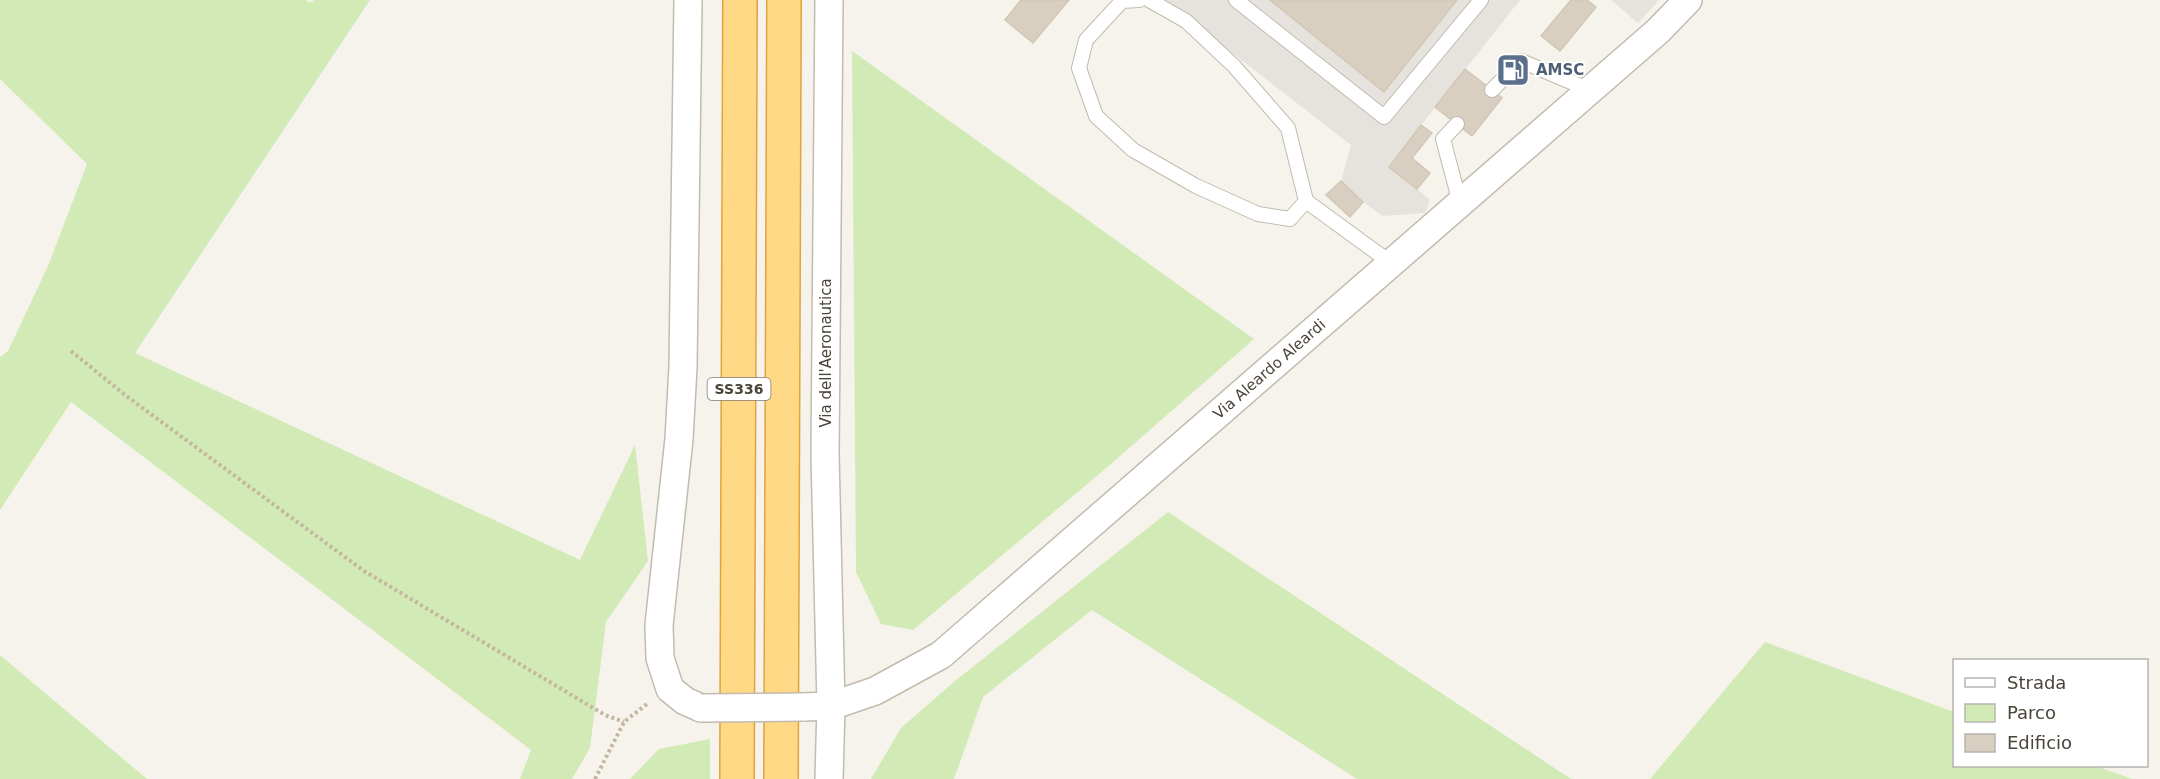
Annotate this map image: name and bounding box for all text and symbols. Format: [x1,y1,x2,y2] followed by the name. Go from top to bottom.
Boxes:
[1495,52,1531,88] fuel station icon: AMSC
[1536,61,1584,79] place label: AMSC
[817,278,835,428] street label: Via dell'Aeronautica
[1210,316,1329,423] street label: Via Aleardo Aleardi
[708,378,771,400] road number: SS336
[1953,659,2148,767] legend
[2007,672,2066,693] text: Strada
[2007,702,2056,723] text: Parco
[2007,732,2072,753] text: Edificio

